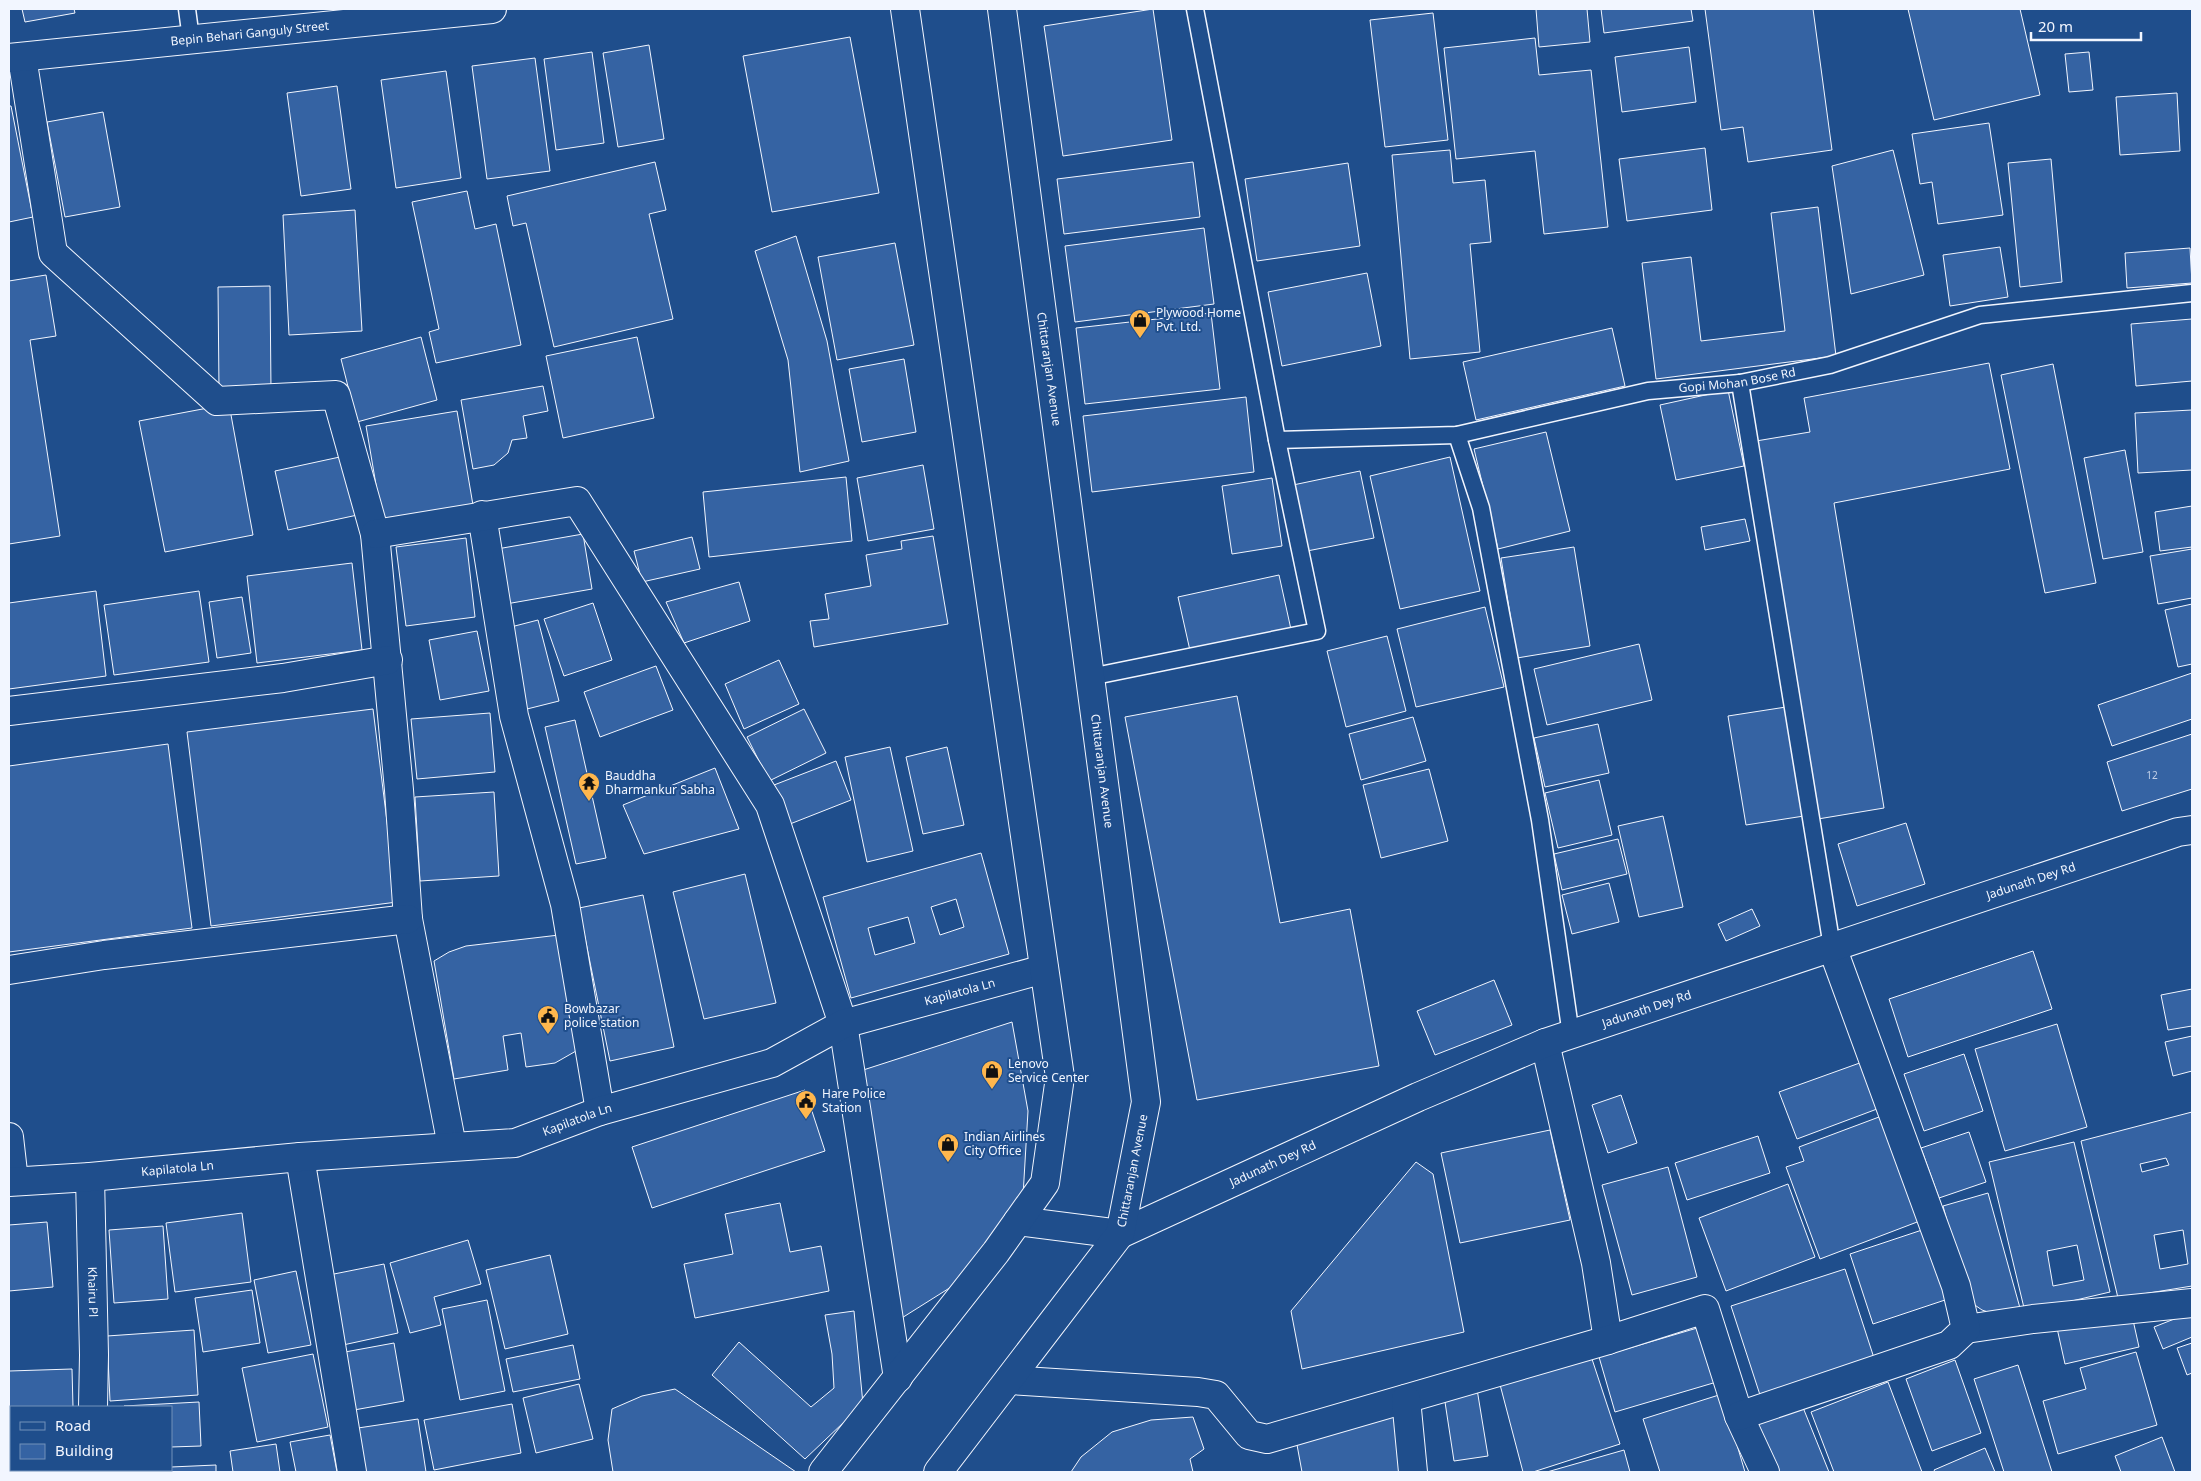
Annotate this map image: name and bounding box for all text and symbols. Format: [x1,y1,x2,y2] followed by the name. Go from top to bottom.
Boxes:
[2031,10,2141,42] scale bar
[2038,16,2073,36] text: 20 m
[170,17,330,50] street label: Bepin Behari Ganguly Street
[1156,304,1241,335] place label: Plywood Home Pvt. Ltd.
[1128,308,1152,339] shop icon: Plywood Home Pvt. Ltd.
[1033,311,1066,427] street label: Chittaranjan Avenue
[1678,363,1797,396] street label: Gopi Mohan Bose Rd
[1087,713,1118,829] street label: Chittaranjan Avenue
[605,767,715,798] place label: Bauddha Dharmankur Sabha
[2146,768,2158,782] house number: 12
[577,771,601,802] temple icon: Bauddha Dharmankur Sabha
[1983,858,2078,904] street label: Jadunath Dey Rd
[922,974,997,1009] street label: Kapilatola Ln
[1599,986,1693,1032] street label: Jadunath Dey Rd
[564,1000,639,1031] place label: Bowbazar police station
[536,1004,560,1035] public building icon: Bowbazar police station
[1008,1055,1089,1086] place label: Lenovo Service Center
[980,1059,1004,1090] shop icon: Lenovo Service Center
[822,1085,886,1116] place label: Hare Police Station
[794,1089,818,1120] public building icon: Hare Police Station
[540,1099,614,1140] street label: Kapilatola Ln
[1113,1112,1151,1229] street label: Chittaranjan Avenue
[964,1128,1045,1159] place label: Indian Airlines City Office
[936,1132,960,1163] shop icon: Indian Airlines City Office
[1226,1136,1319,1191] street label: Jadunath Dey Rd
[140,1156,214,1180] street label: Kapilatola Ln
[84,1266,102,1317] street label: Khairu Pl
[10,1406,172,1471] legend
[55,1415,91,1435] text: Road
[55,1440,113,1460] text: Building

